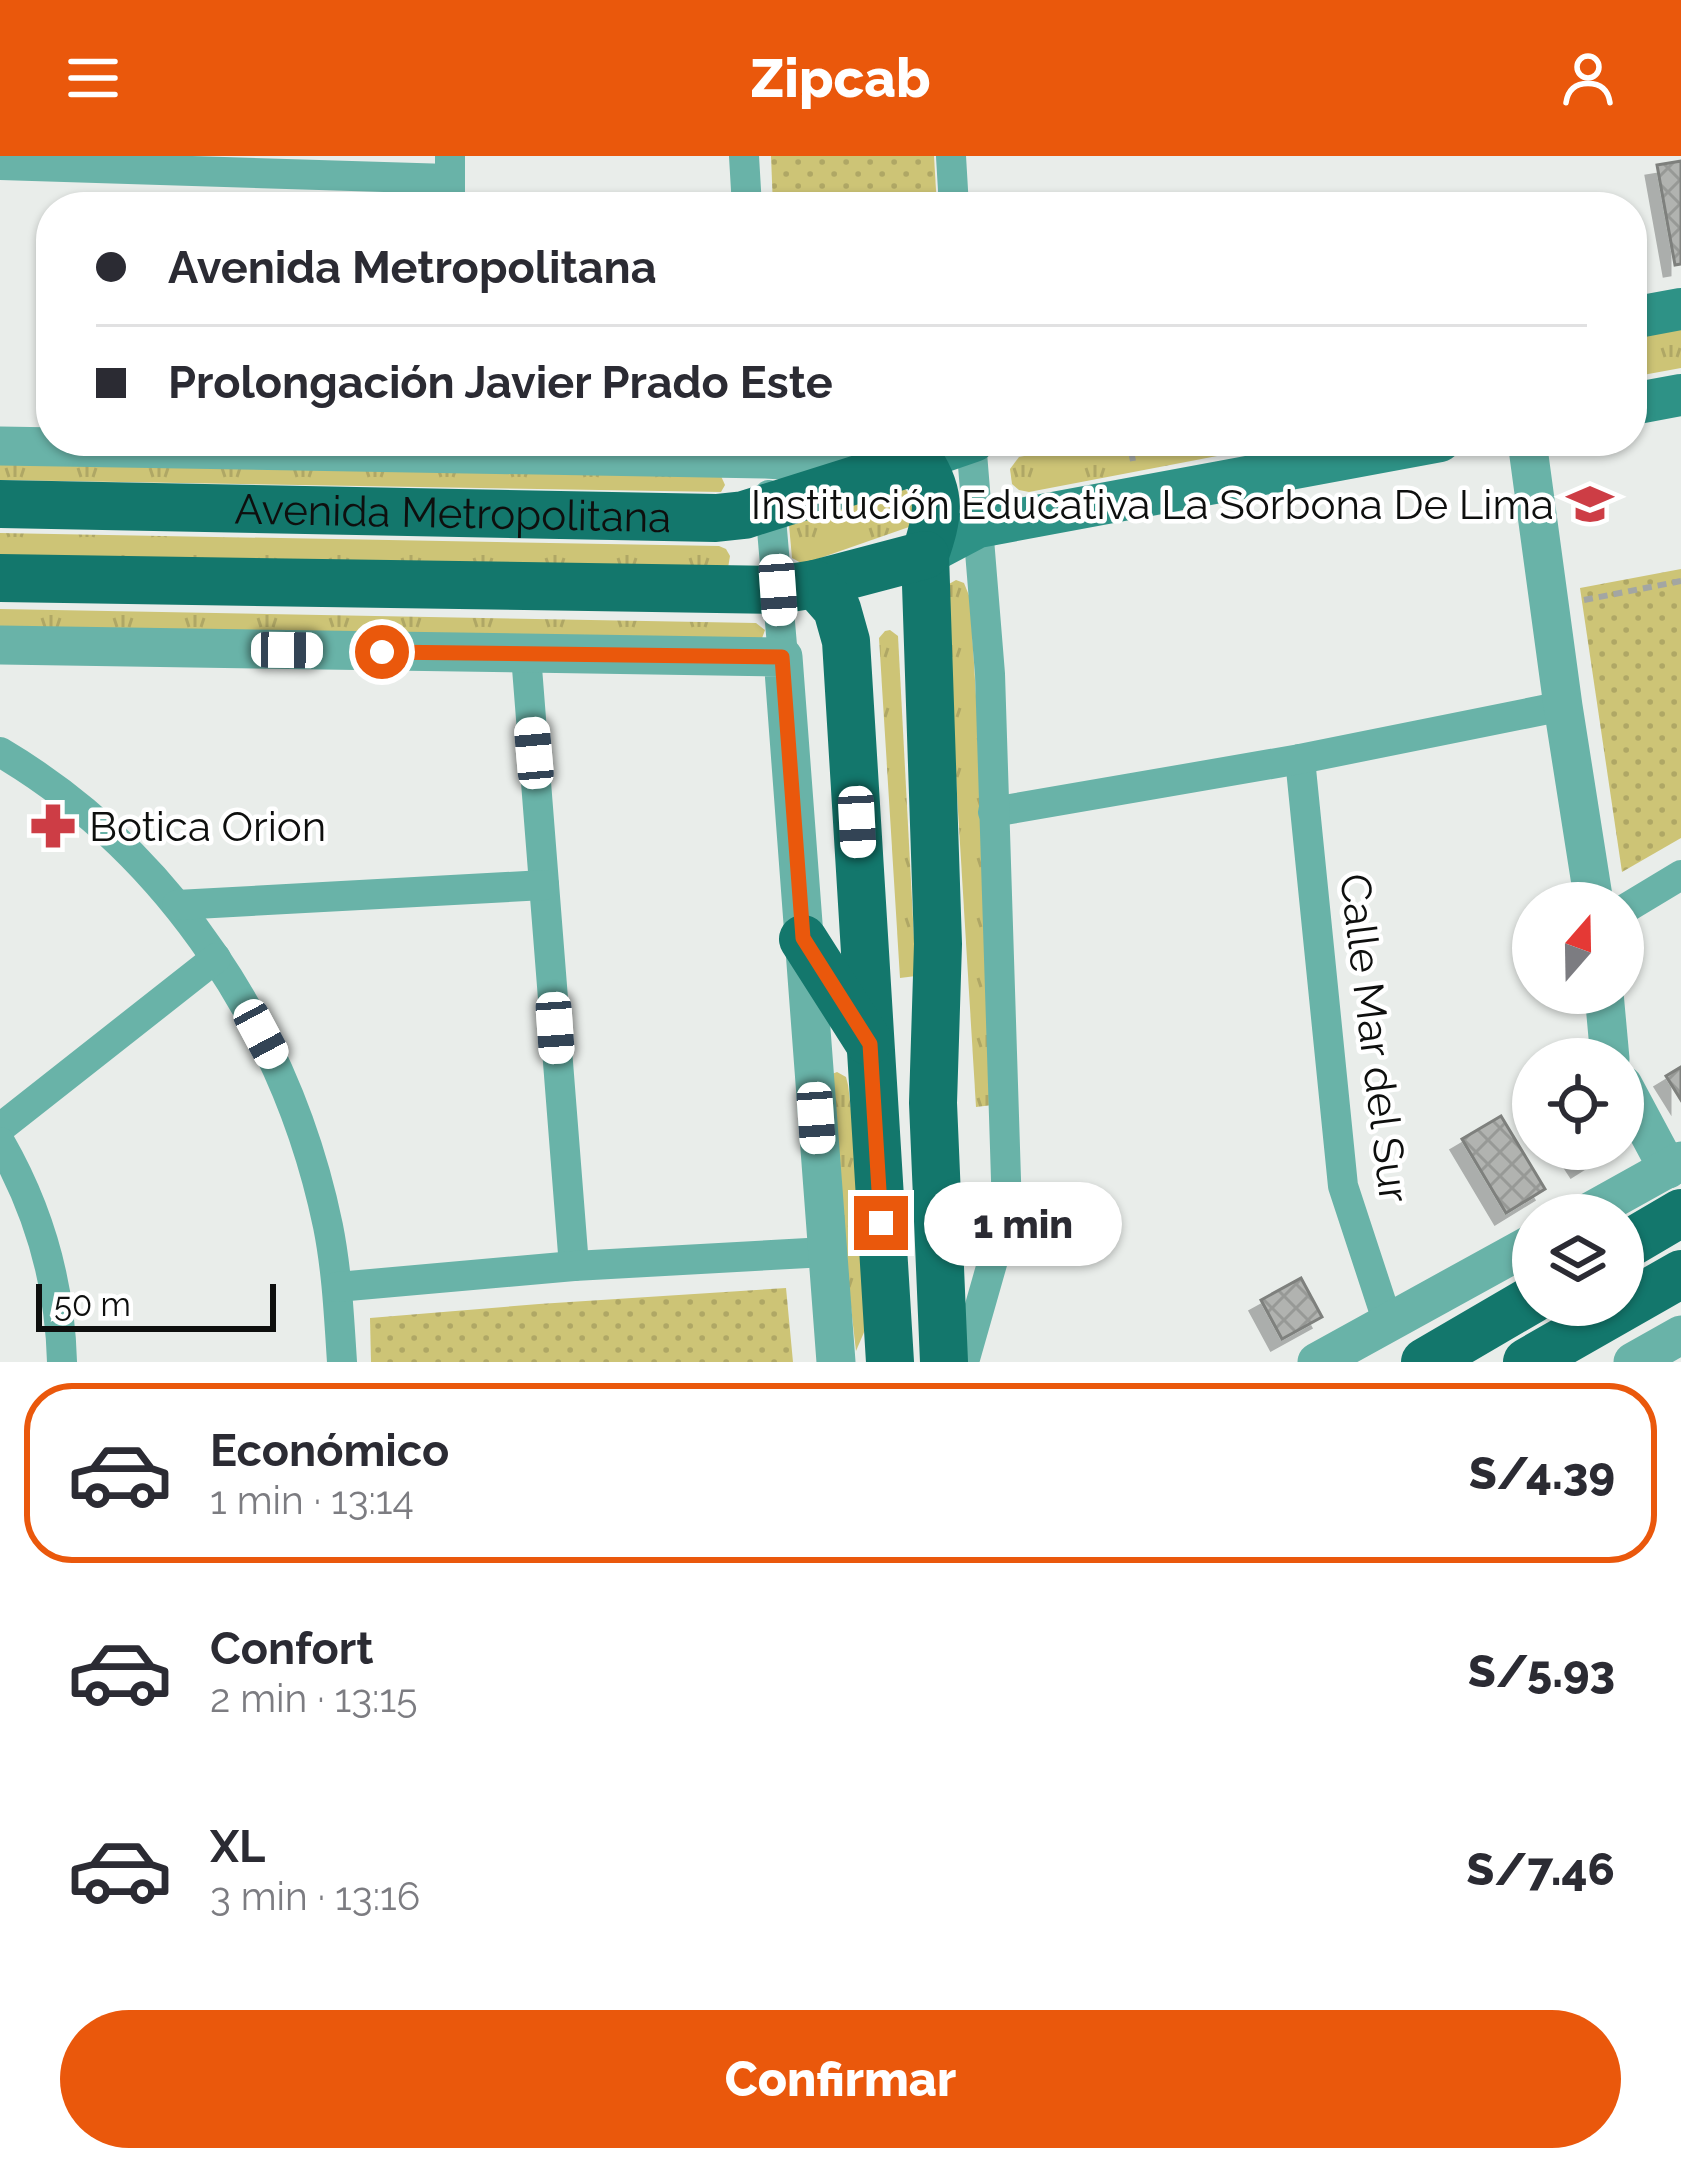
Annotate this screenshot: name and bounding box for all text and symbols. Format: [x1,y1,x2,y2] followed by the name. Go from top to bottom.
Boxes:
[60,45,126,111] icon: menu
[1555,45,1621,111] icon: person
[751,46,930,110] text: Zipcab
[168,241,657,294] text: Avenida Metropolitana
[168,356,833,409] text: Prolongación Javier Prado Este
[1565,479,1615,529] school or university icon: Institución Educativa La Sorbona De Lima
[751,480,1554,529] place label: Institución Educativa La Sorbona De Lima
[234,485,672,542] street label: Avenida Metropolitana
[758,553,798,627] car
[355,625,409,679] route start
[251,631,323,669] car
[513,716,555,790] car
[837,785,877,859] car
[28,801,78,851] pharmacy icon: Botica Orion
[89,802,326,851] place label: Botica Orion
[1330,871,1419,1205] street label: Calle Mar del Sur
[1512,882,1644,1014] north arrow
[1512,882,1644,1326] map controls
[535,991,575,1065] car
[228,994,294,1074] car
[1512,1038,1644,1170] button: locate
[796,1081,836,1155] car
[923,1181,1121,1265] callout: 1 min
[1512,1194,1644,1326] button: layers
[854,1196,908,1250] route end
[973,1201,1073,1247] text: 1 min
[36,1278,276,1331] scale bar
[54,1285,131,1324] text: 50 m
[66,1419,174,1527] icon: car
[210,1424,449,1477] text: Económico
[1469,1447,1615,1500] text: S/4.39
[210,1477,414,1523] text: 1 min · 13:14
[66,1617,174,1725] icon: car
[210,1622,373,1675] text: Confort
[1468,1645,1615,1698] text: S/5.93
[210,1675,417,1721] text: 2 min · 13:15
[66,1815,174,1923] icon: car
[210,1820,265,1873] text: XL
[1466,1843,1615,1896] text: S/7.46
[210,1873,420,1919] text: 3 min · 13:16
[60,2010,1621,2148] button: Confirmar

